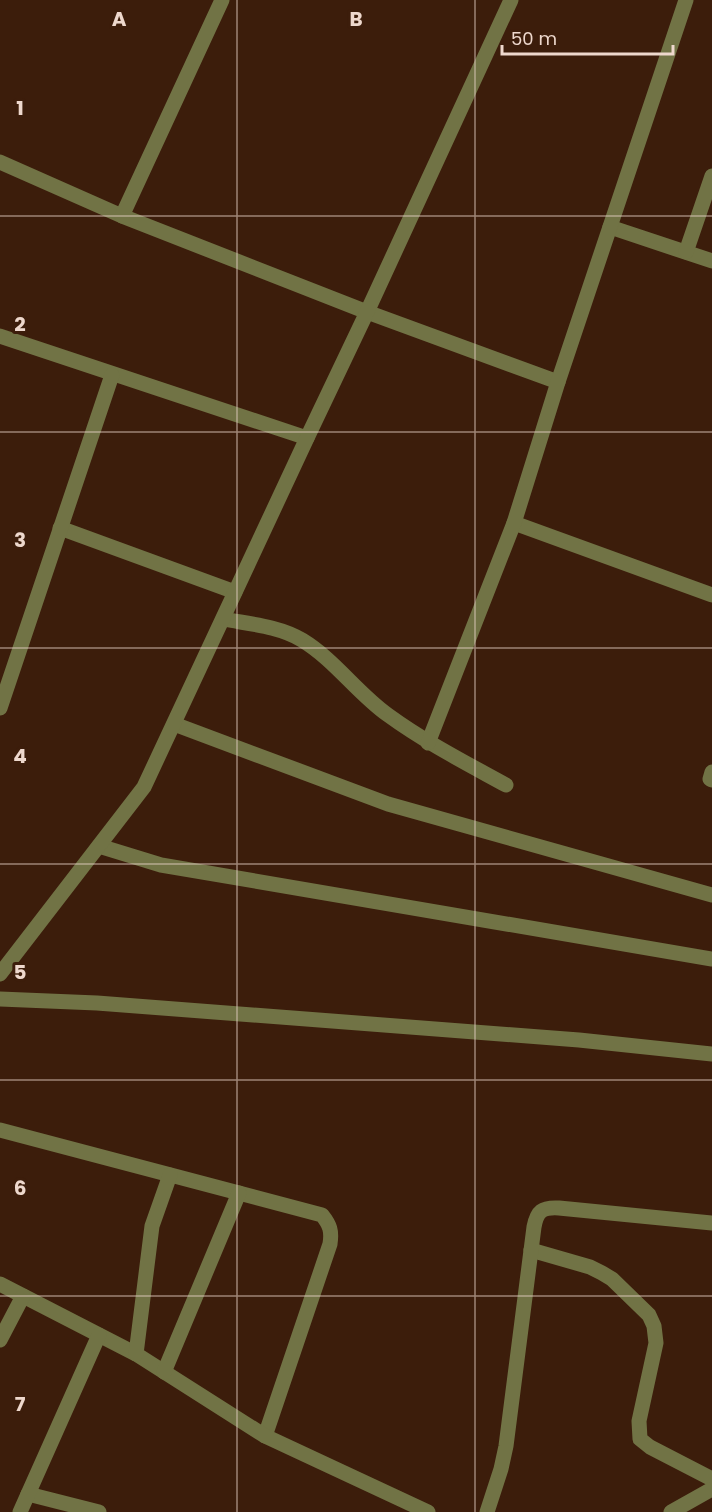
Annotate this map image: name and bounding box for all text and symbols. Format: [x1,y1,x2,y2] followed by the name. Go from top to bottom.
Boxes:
[112,5,127,33] text: A
[349,5,363,33] text: B
[502,18,673,56] scale bar
[511,26,557,51] text: 50 m
[16,94,24,122] text: 1
[14,310,26,338] text: 2
[14,526,26,554] text: 3
[13,742,27,770] text: 4
[14,958,27,986] text: 5
[14,1174,26,1202] text: 6
[15,1390,26,1418] text: 7

